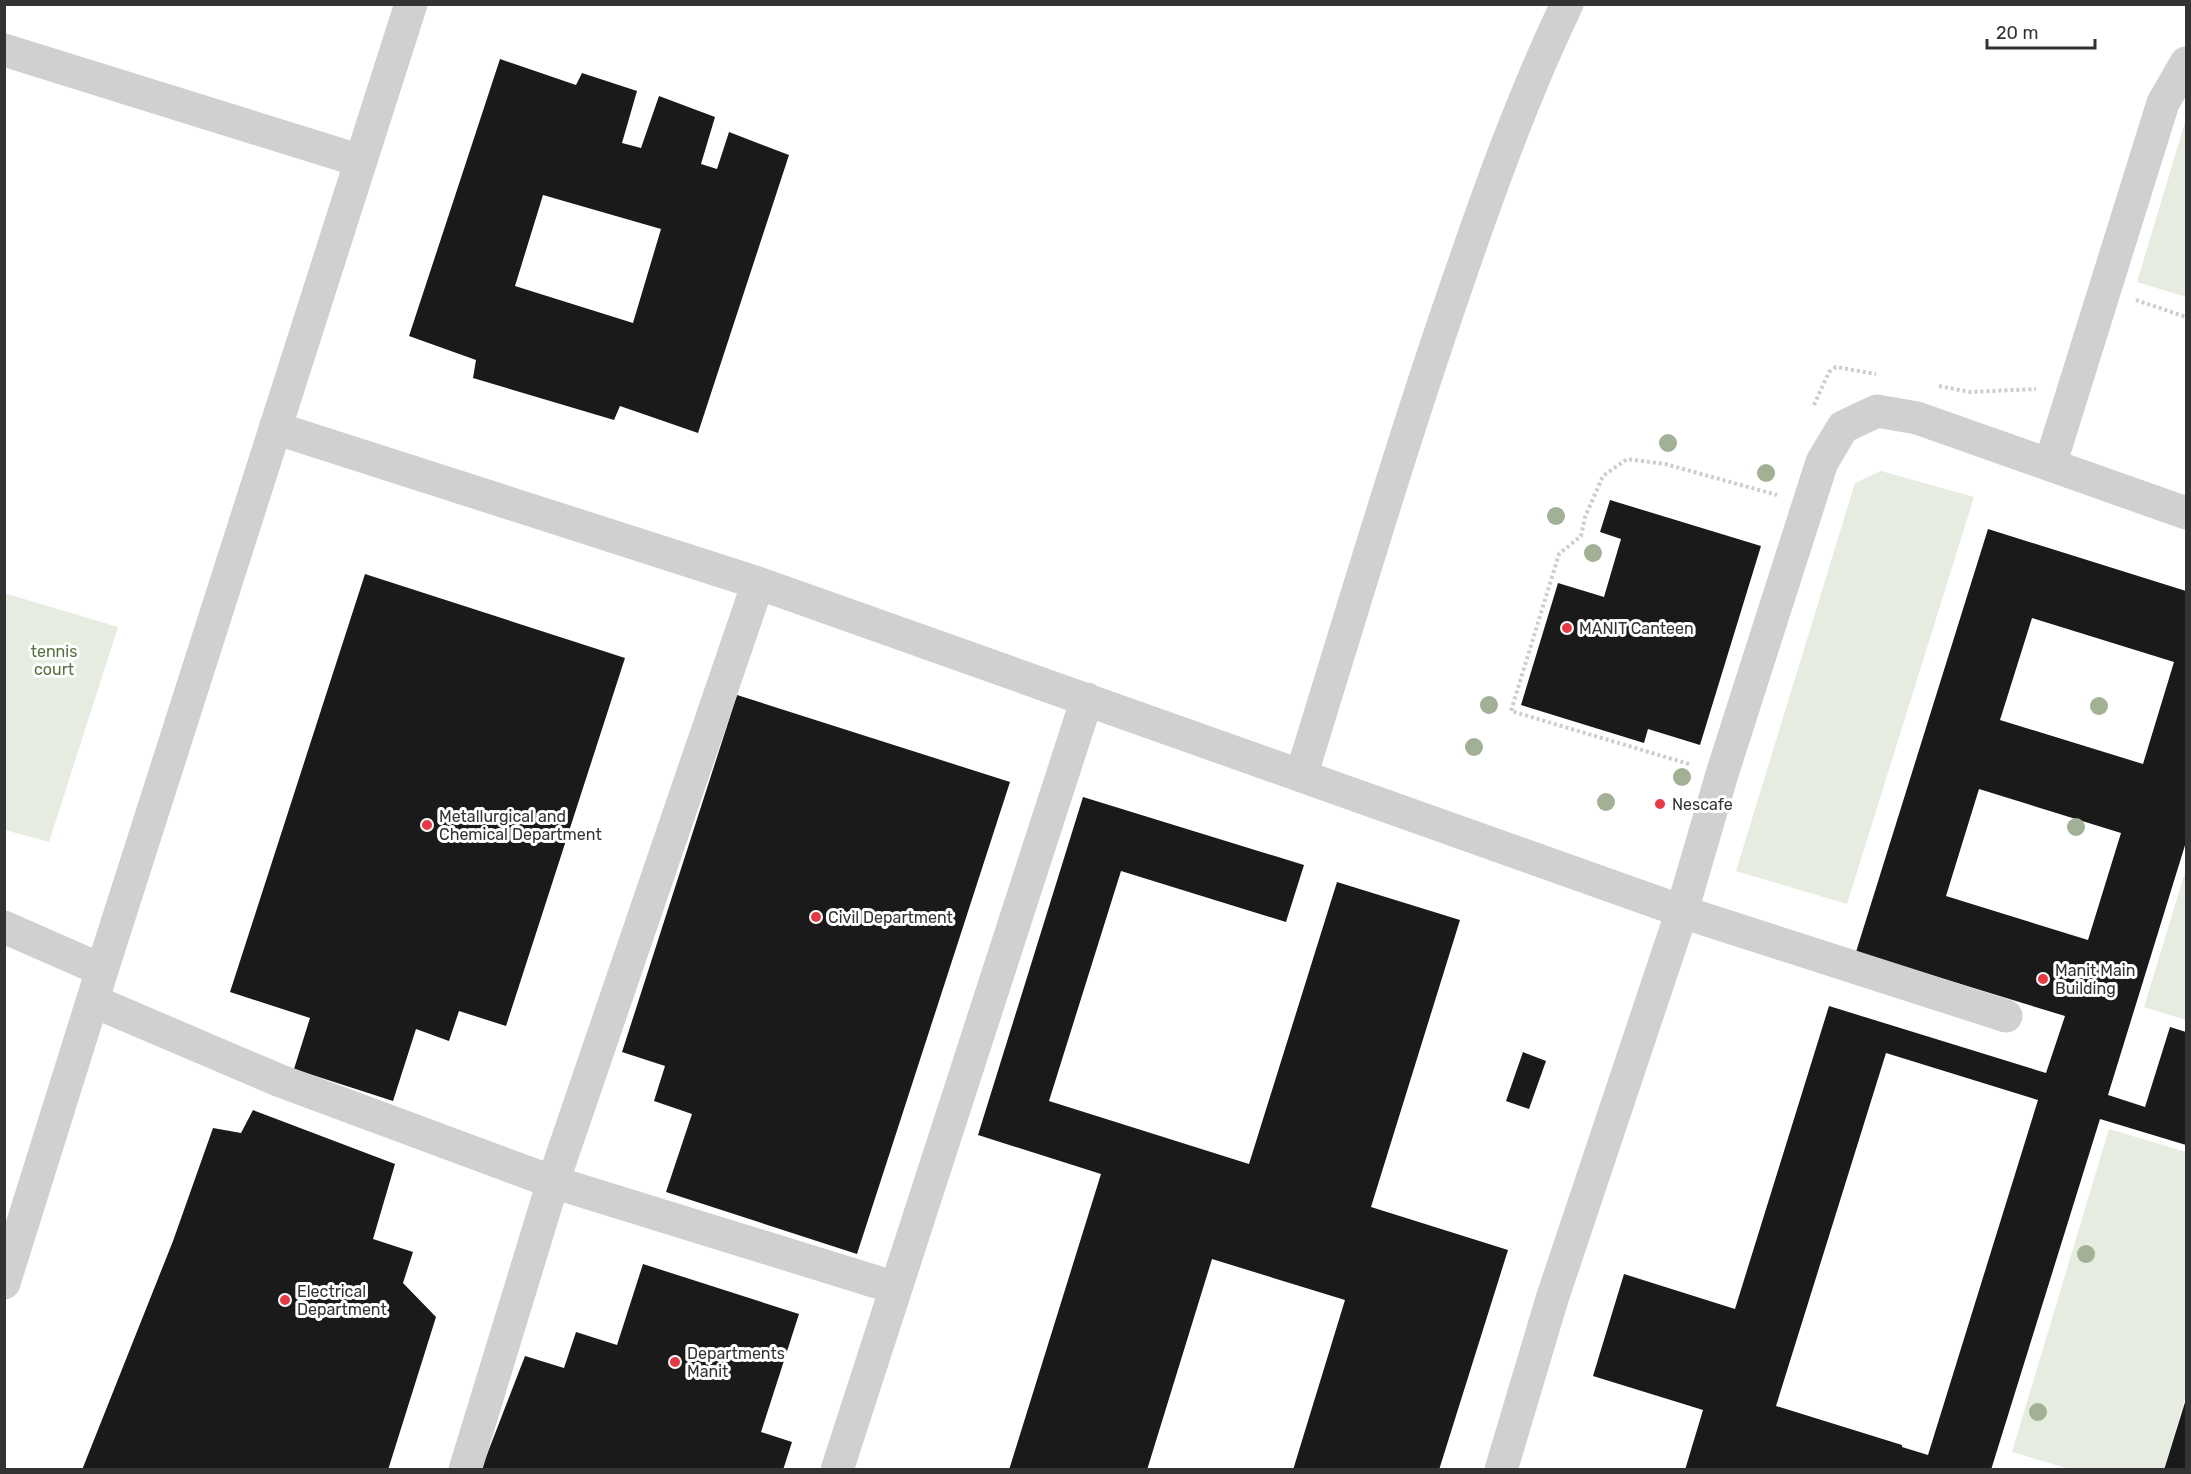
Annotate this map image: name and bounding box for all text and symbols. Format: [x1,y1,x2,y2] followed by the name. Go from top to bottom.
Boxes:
[1987,12,2095,50] scale bar
[1996,22,2038,44] text: 20 m
[1579,619,1694,638] place label: MANIT Canteen
[1560,621,1574,635] marker: MANIT Canteen
[31,642,77,679] park label: tennis court
[1672,795,1733,814] place label: Nescafe
[1653,797,1667,811] marker: Nescafe
[439,807,602,844] place label: Metallurgical and Chemical Department
[420,818,434,832] marker: Metallurgical and Chemical Department
[828,908,953,927] place label: Civil Department
[809,910,823,924] marker: Civil Department
[2055,961,2135,998] place label: Manit Main Building
[2036,972,2050,986] marker: Manit Main Building
[297,1282,387,1319] place label: Electrical Department
[278,1293,292,1307] marker: Electrical Department
[687,1344,785,1381] place label: Departments Manit
[668,1355,682,1369] marker: Departments Manit

